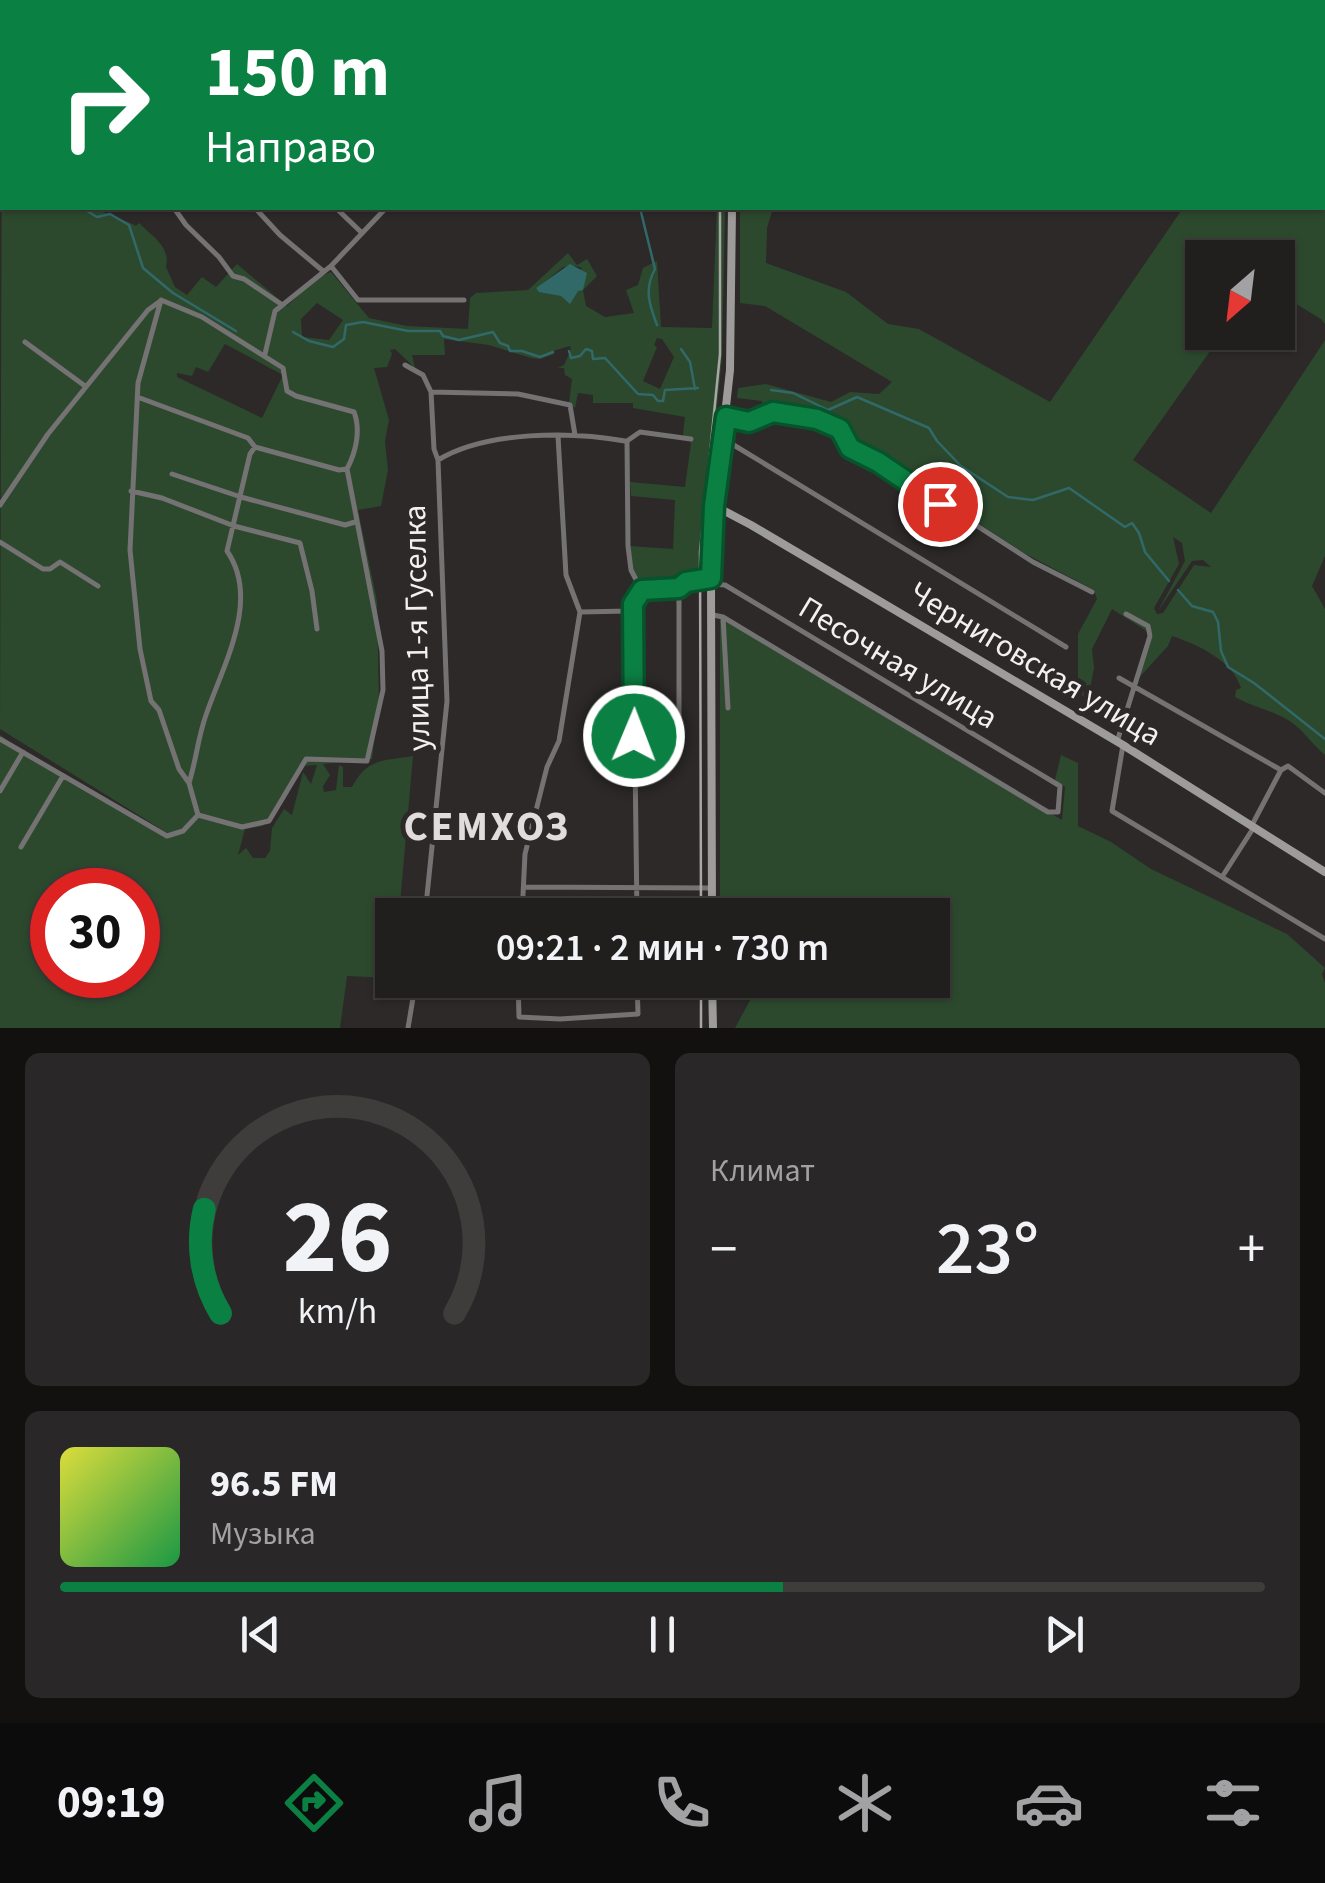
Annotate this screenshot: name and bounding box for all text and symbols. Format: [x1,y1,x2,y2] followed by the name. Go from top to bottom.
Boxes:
[205,23,390,123] text: 150 m
[40,40,170,170] icon: right
[205,116,376,180] text: Направо
[1185,240,1295,350] north arrow
[1185,240,1295,350] map controls
[898,462,983,547] pin
[913,477,968,532] icon: arrive
[392,504,442,752] street label: улица 1-я Гуселка
[900,570,1170,758] street label: Черниговская улица
[790,585,1006,741] street label: Песочная улица
[582,684,686,788] position arrow
[403,797,571,857] district label: СЕМХОЗ
[30,868,160,998] speed limit sign: 30
[496,921,829,975] text: 09:21 · 2 мин · 730 m
[710,1148,815,1194] text: Климат
[283,1165,392,1313] text: 26
[936,1196,1039,1303] text: 23°
[710,1211,737,1289] text: −
[1238,1211,1265,1289] text: +
[298,1286,377,1337] text: km/h
[210,1457,338,1511] text: 96.5 FM
[210,1511,316,1557] text: Музыка
[233,1607,288,1662] icon: previous
[635,1607,690,1662] icon: pause
[1037,1607,1092,1662] icon: next
[279,1768,349,1838] icon: directions
[463,1768,533,1838] icon: music
[647,1768,717,1838] icon: phone
[830,1768,900,1838] icon: climate
[1014,1768,1084,1838] icon: car
[1198,1768,1268,1838] icon: filters
[57,1771,165,1835] text: 09:19

